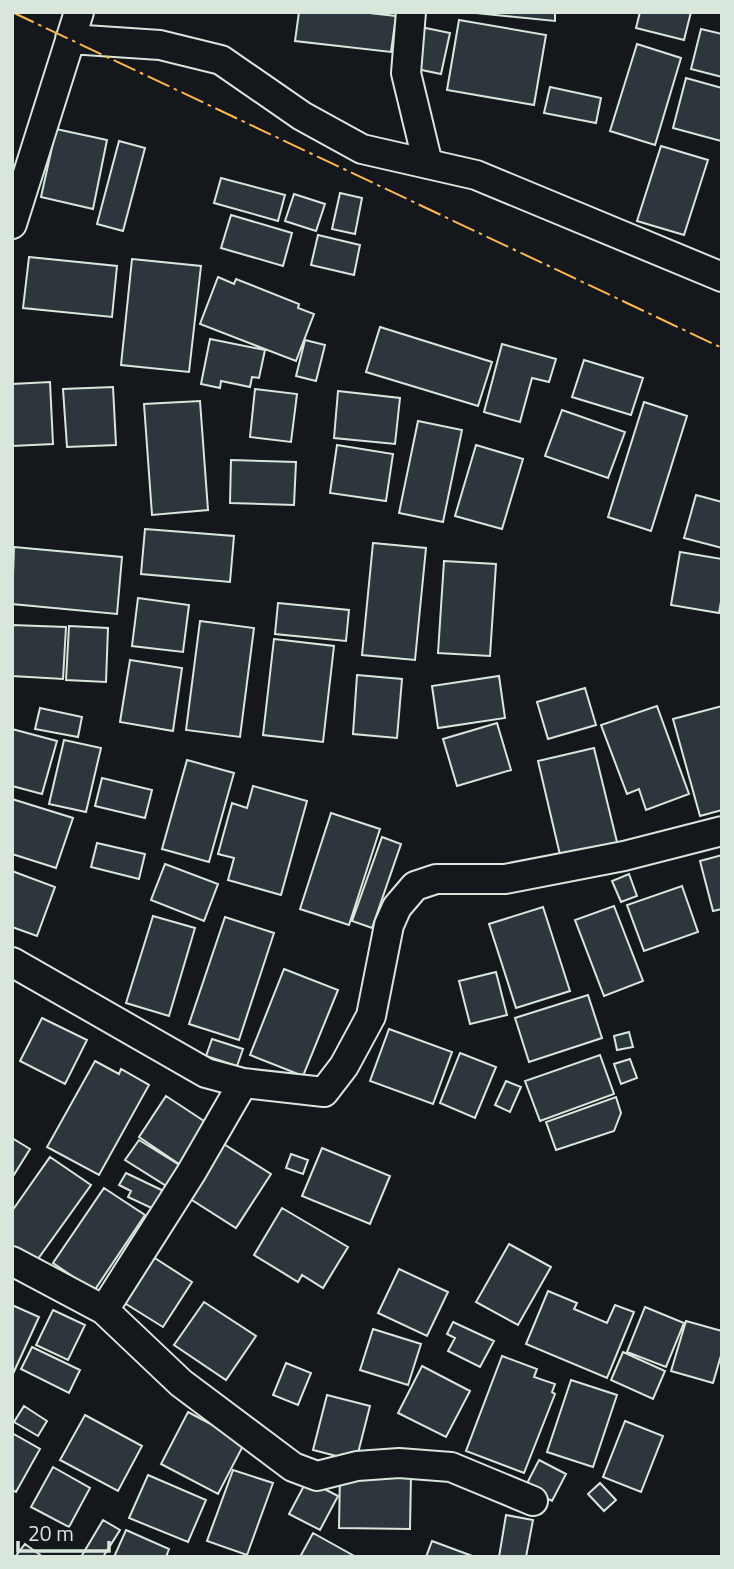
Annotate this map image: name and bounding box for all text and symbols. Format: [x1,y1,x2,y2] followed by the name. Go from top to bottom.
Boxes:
[18,1510,108,1554] scale bar
[28,1517,74,1549] text: 20 m

